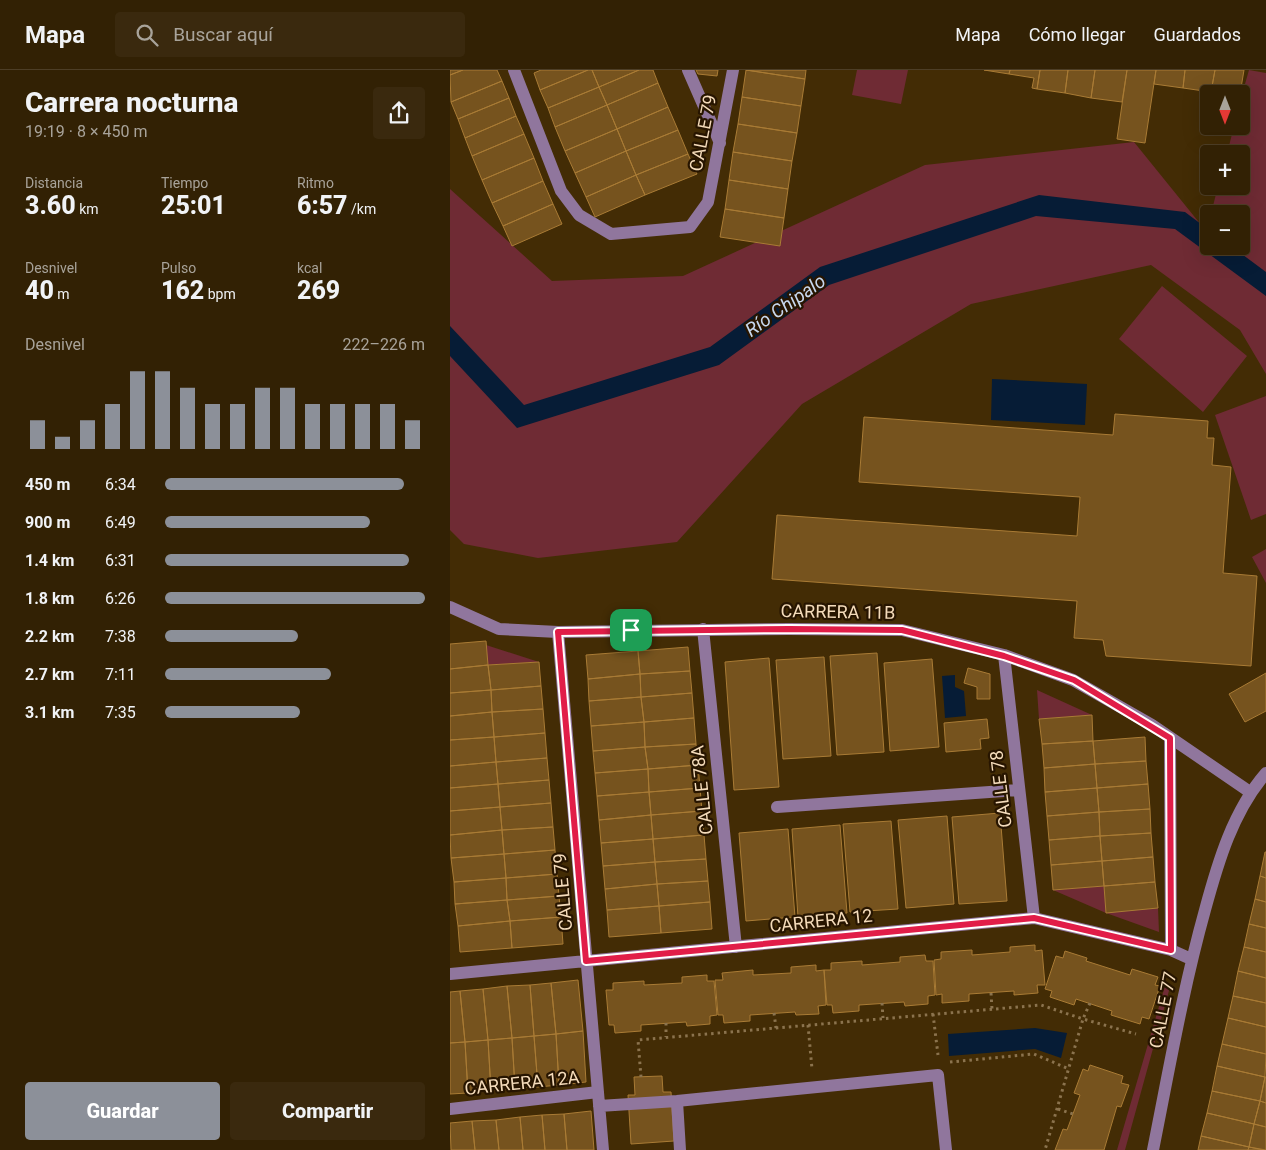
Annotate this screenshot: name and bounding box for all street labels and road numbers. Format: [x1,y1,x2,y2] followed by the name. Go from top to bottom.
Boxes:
[685,93,720,173] street label: CALLE 79
[781,600,895,623] street label: CARRERA 11B
[686,744,717,836] street label: CALLE 78A
[985,749,1016,829] street label: CALLE 78
[549,852,576,932] street label: CALLE 79
[768,905,873,936] street label: CARRERA 12
[1145,970,1180,1050] street label: CALLE 77
[464,1066,581,1099] street label: CARRERA 12A

